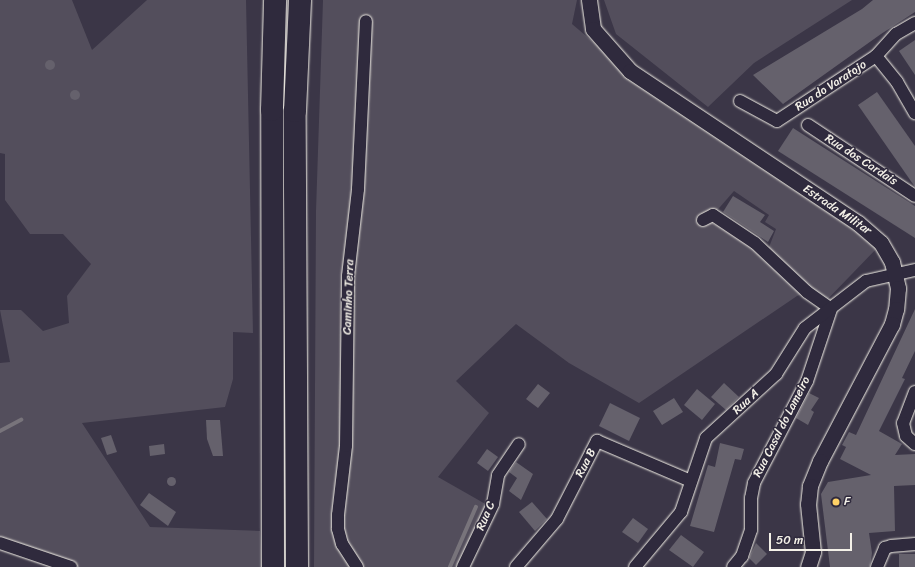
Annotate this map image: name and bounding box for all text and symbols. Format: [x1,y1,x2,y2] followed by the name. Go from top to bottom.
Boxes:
[793,58,869,114] street label: Rua do Varatojo
[822,131,900,189] street label: Rua dos Cardais
[800,182,874,238] street label: Estrada Militar
[340,259,358,335] street label: Caminho Terra
[750,374,814,480] street label: Rua Casal do Lameiro
[730,386,762,418] street label: Rua A
[573,446,599,480] street label: Rua B
[844,495,851,509] place label: F
[831,497,841,507] marker: F
[473,499,499,533] street label: Rua C
[771,525,854,551] scale bar
[776,529,803,551] text: 50 m

